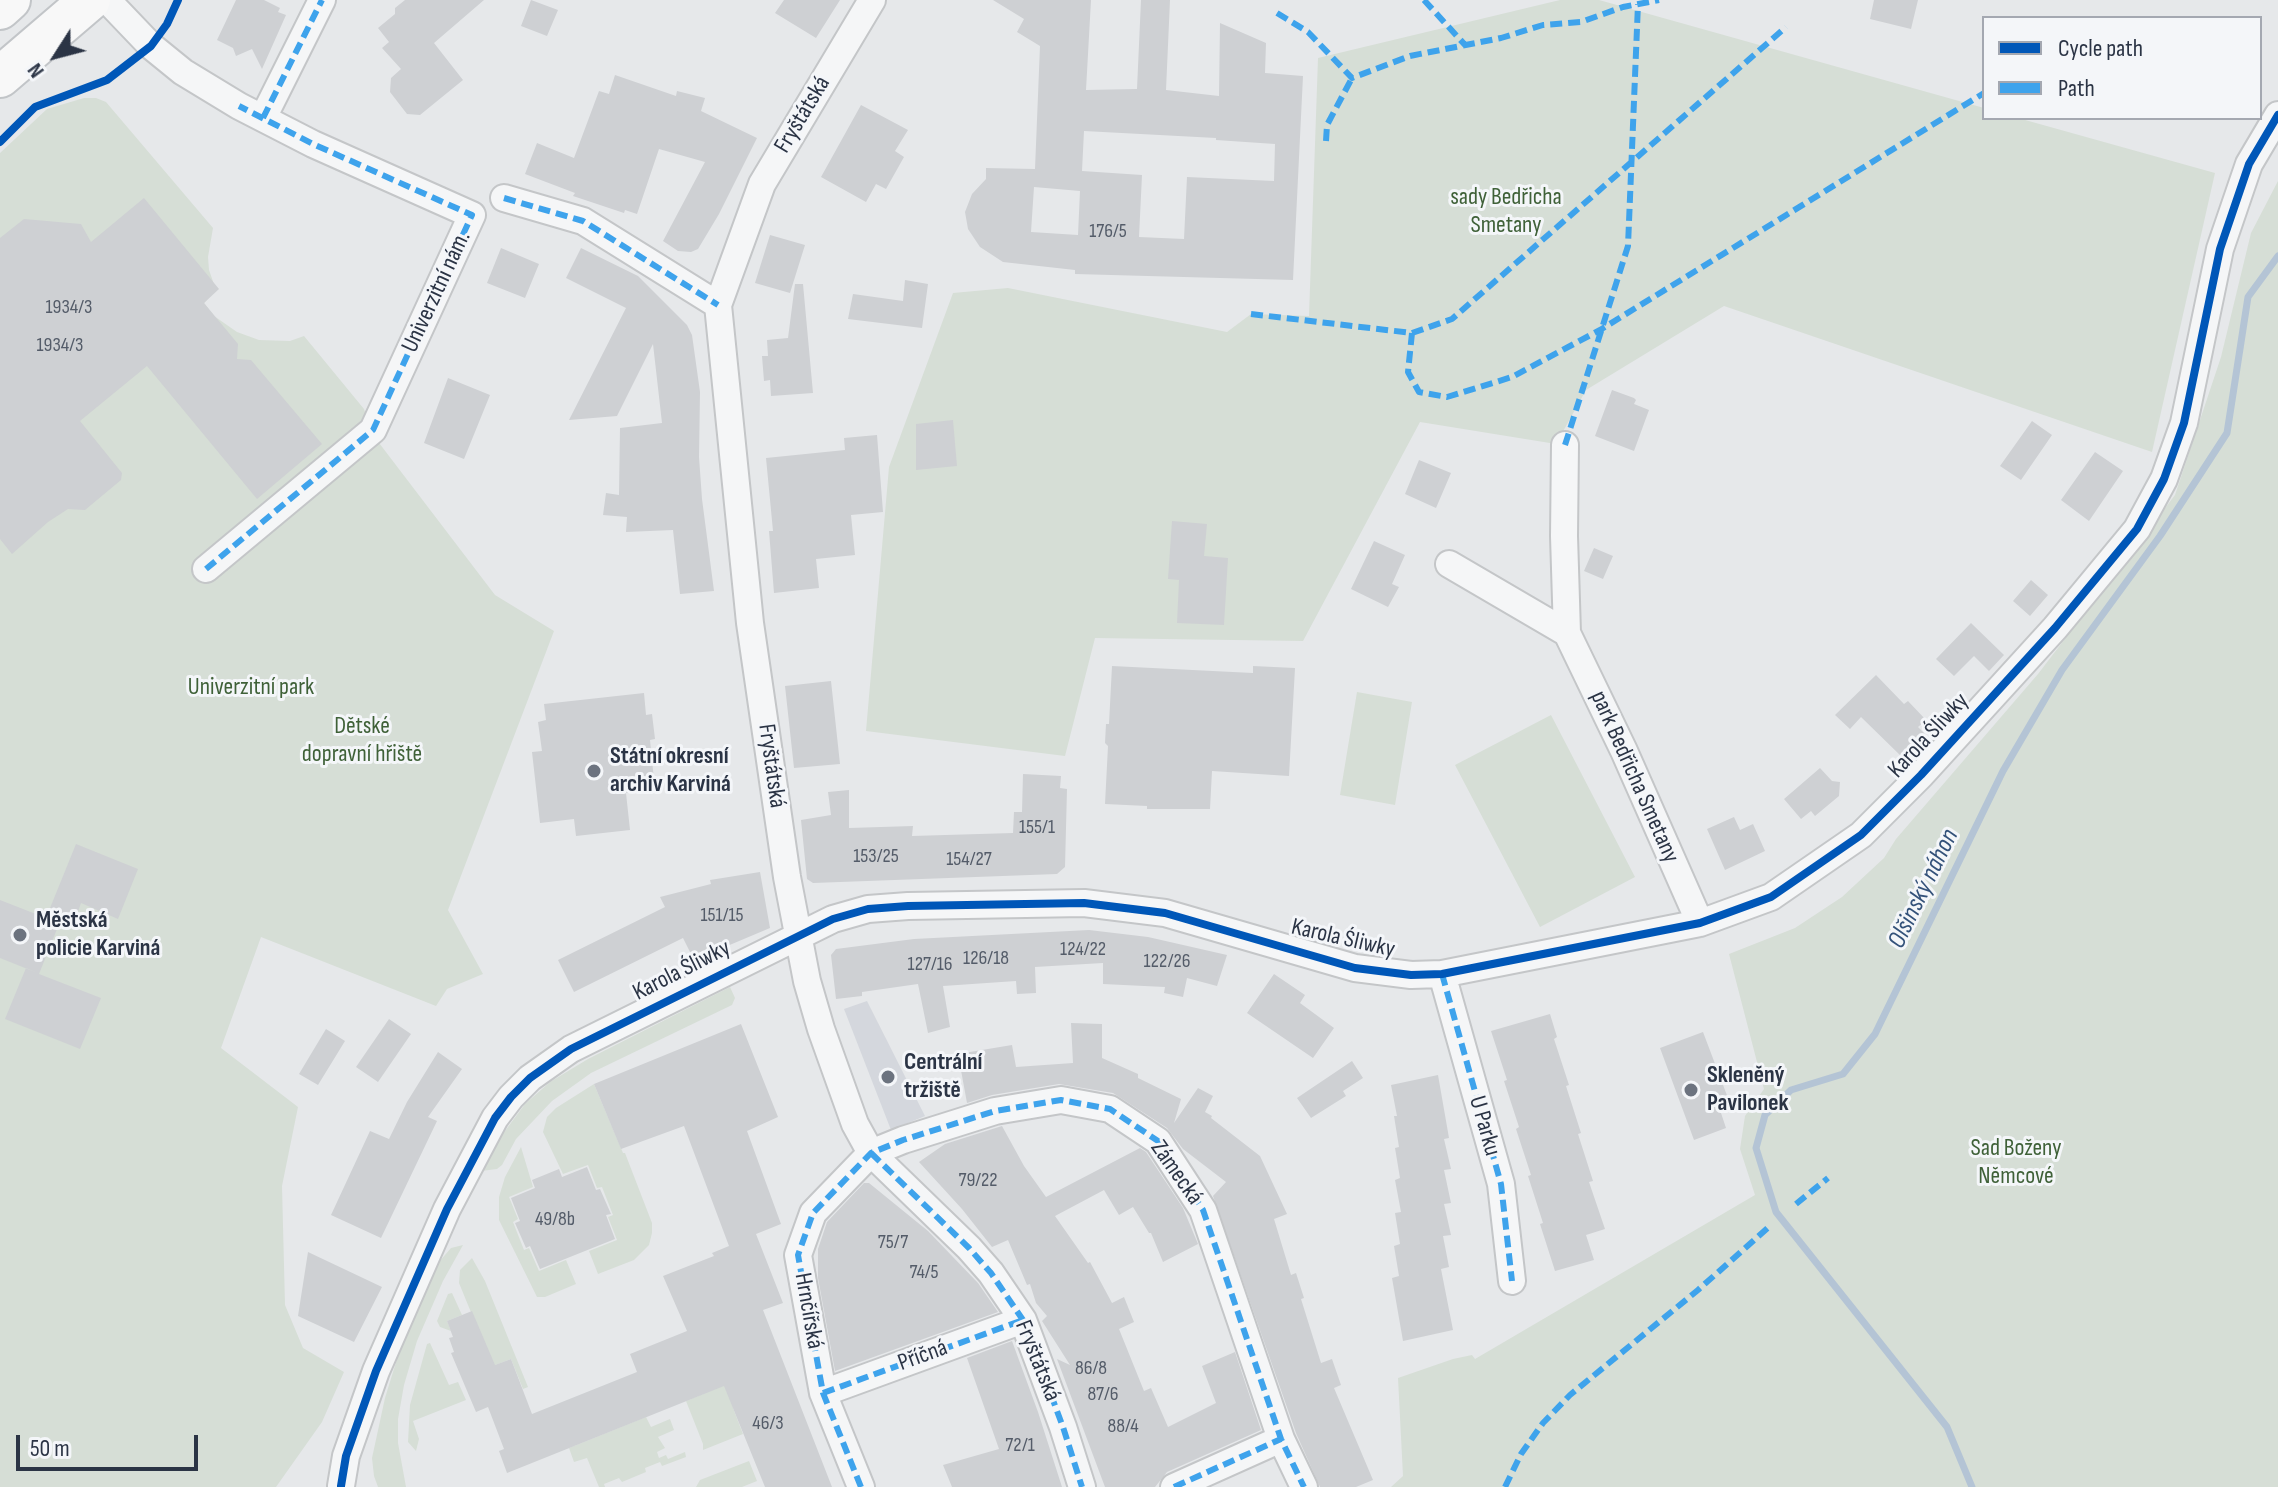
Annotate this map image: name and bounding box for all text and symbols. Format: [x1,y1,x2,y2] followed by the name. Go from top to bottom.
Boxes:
[16,16,96,96] north arrow
[1982,16,2262,120] legend
[2058,34,2143,63] text: Cycle path
[22,58,51,83] text: N
[769,71,837,159] street label: Fryštátská
[2058,74,2095,103] text: Path
[1450,184,1562,240] park label: sady Bedřicha Smetany
[1089,220,1127,244] house number: 176/5
[396,227,478,357] street label: Univerzitní nám.
[46,296,92,320] house number: 1934/3
[37,334,83,358] house number: 1934/3
[188,674,314,702] park label: Univerzitní park
[1583,687,1685,867] street label: park Bedřicha Smetany
[1882,688,1976,784] street label: Karola Śliwky
[302,713,422,769] park label: Dětské dopravní hřiště
[751,722,791,810] street label: Fryštátská
[610,743,731,799] place label: Státní okresní archiv Karviná
[585,762,603,780] marker: Státní okresní archiv Karviná
[1019,816,1055,840] house number: 155/1
[1882,824,1966,954] water label: Olšinský náhon
[853,845,899,869] house number: 153/25
[946,848,992,872] house number: 154/27
[700,904,744,928] house number: 151/15
[36,907,160,963] place label: Městská policie Karviná
[1288,913,1398,965] street label: Karola Śliwky
[11,926,29,944] marker: Městská policie Karviná
[628,934,736,1008] street label: Karola Śliwky
[1060,938,1106,962] house number: 124/22
[963,947,1009,971] house number: 126/18
[1144,950,1190,974] house number: 122/26
[908,953,952,977] house number: 127/16
[904,1049,982,1105] place label: Centrální tržiště
[1707,1062,1789,1118] place label: Skleněný Pavilonek
[879,1068,897,1086] marker: Centrální tržiště
[1682,1081,1700,1099] marker: Skleněný Pavilonek
[1462,1093,1506,1159] street label: U Parku
[1144,1135,1208,1211] street label: Zámecká
[1970,1135,2062,1191] park label: Sad Boženy Němcové
[958,1169,998,1193] house number: 79/22
[535,1208,575,1232] house number: 49/8b
[878,1231,908,1255] house number: 75/7
[909,1261,939,1285] house number: 74/5
[787,1271,829,1351] street label: Hrnčířská
[1008,1316,1066,1406] street label: Fryštátská
[894,1334,952,1378] street label: Příčná
[1075,1357,1107,1381] house number: 86/8
[1087,1383,1119,1407] house number: 87/6
[752,1412,784,1436] house number: 46/3
[1108,1415,1138,1439] house number: 88/4
[20,1419,202,1469] scale bar
[30,1434,70,1463] text: 50 m
[1005,1434,1035,1458] house number: 72/1

